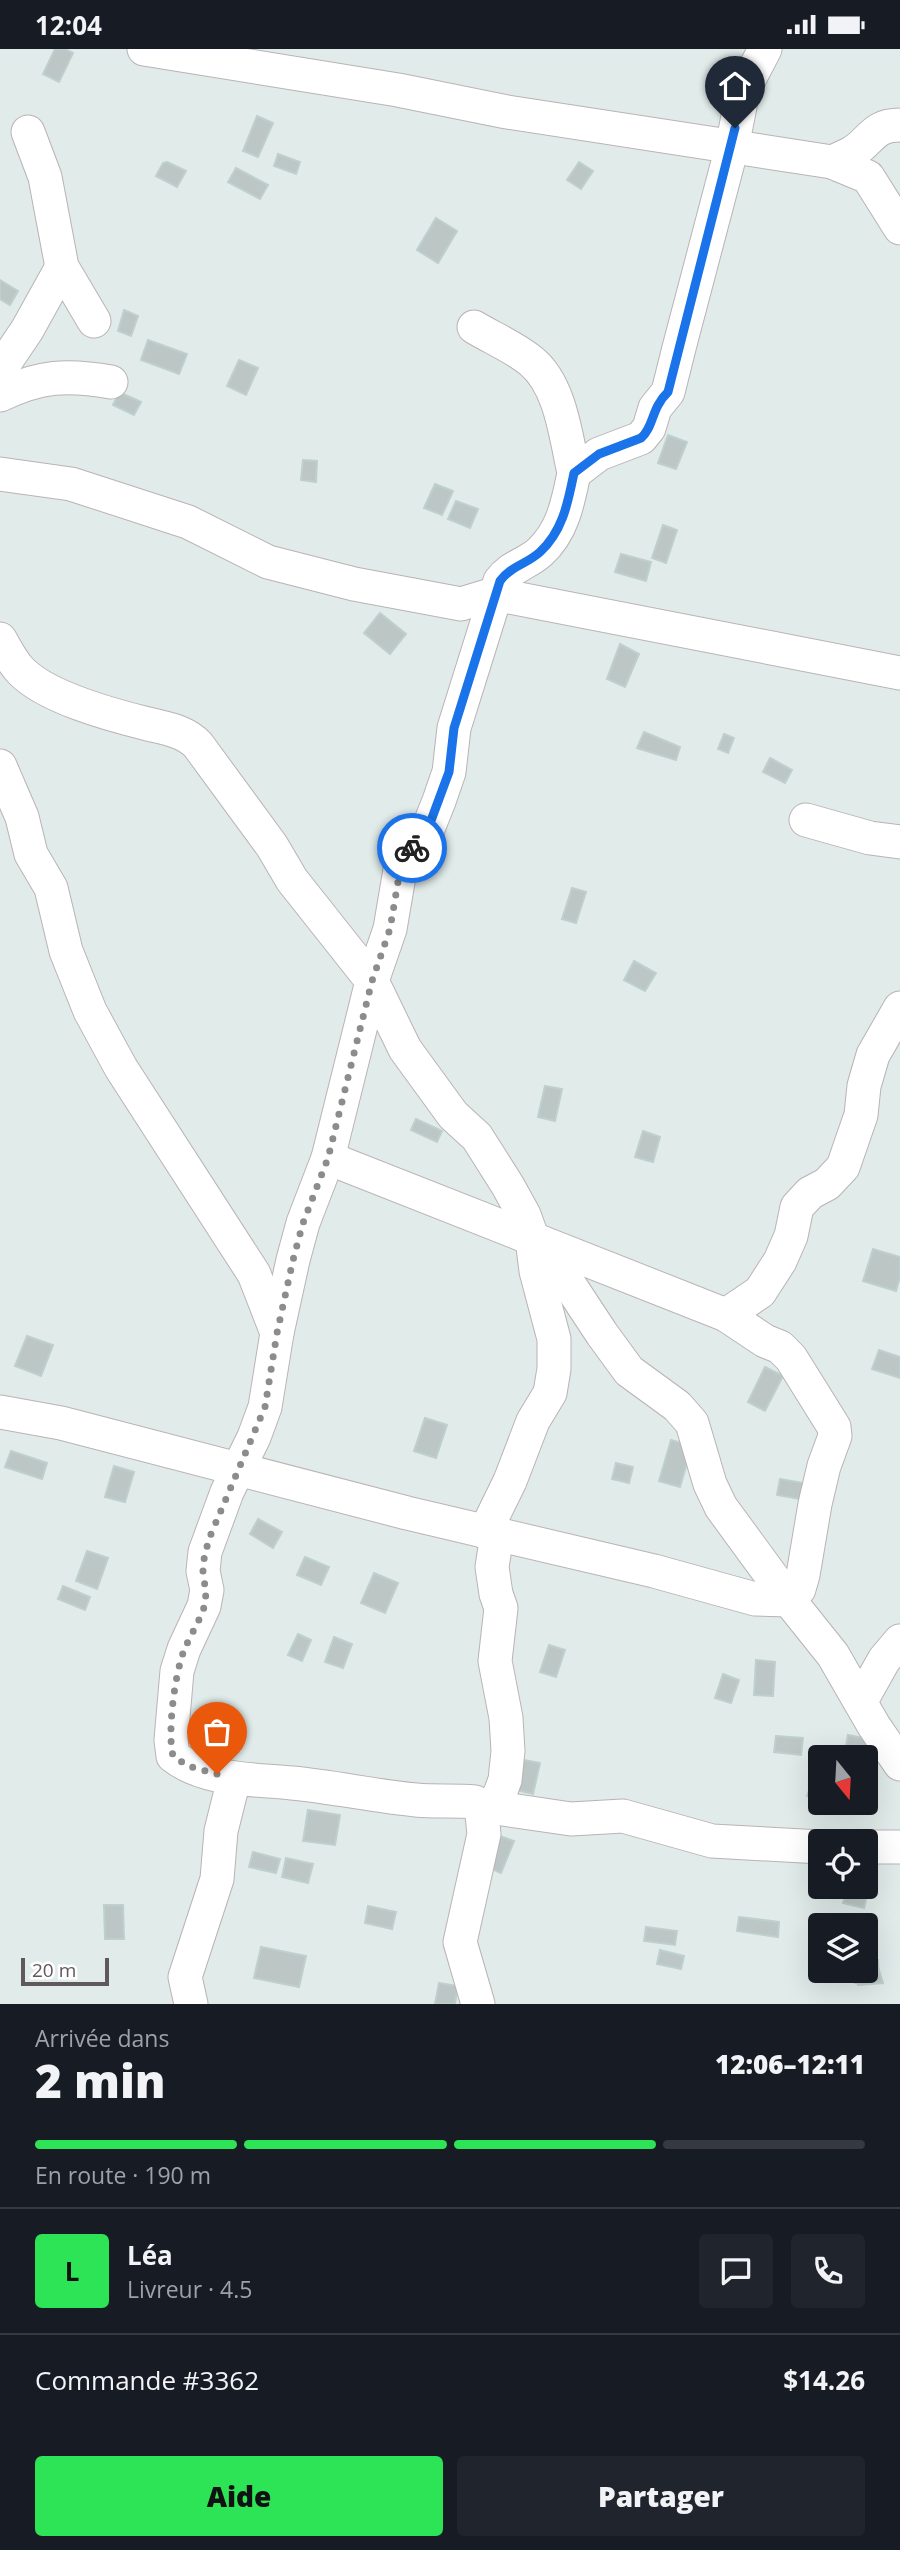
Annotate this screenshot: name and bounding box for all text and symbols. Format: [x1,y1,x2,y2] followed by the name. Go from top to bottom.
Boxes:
[35,7,102,43] text: 12:04
[705,56,765,128] pin
[716,67,754,105] icon: home
[377,813,447,883] courier
[393,829,431,867] icon: bike
[187,1702,247,1774] pin
[198,1713,236,1751] icon: bag
[808,1745,878,1815] north arrow
[808,1745,878,1983] map controls
[808,1829,878,1899] button: locate
[808,1913,878,1983] button: layers
[21,1955,108,1987] scale bar
[32,1957,76,1983] text: 20 m
[35,2022,169,2054] text: Arrivée dans
[715,2046,865,2082] text: 12:06–12:11
[35,2049,166,2111] text: 2 min
[35,2159,211,2191] text: En route · 190 m
[699,2234,773,2308] button: chat
[791,2234,865,2308] button: phone
[127,2237,173,2273] text: Léa
[65,2253,79,2289] text: L
[127,2273,252,2305] text: Livreur · 4.5
[35,2362,259,2398] text: Commande #3362
[783,2362,865,2398] text: $14.26
[35,2456,443,2536] button: Aide
[457,2456,865,2536] button: Partager

